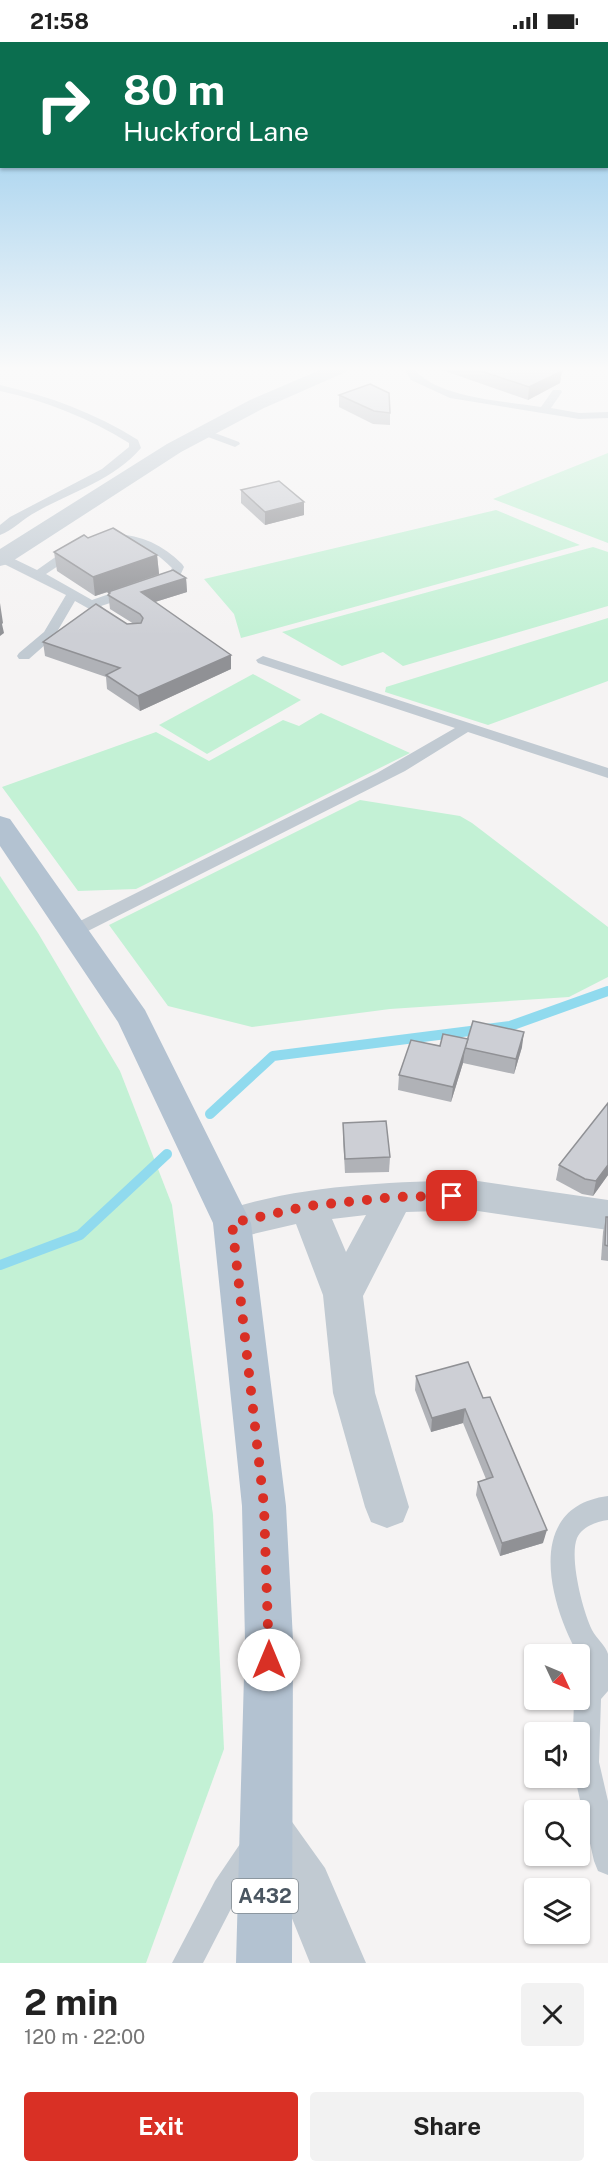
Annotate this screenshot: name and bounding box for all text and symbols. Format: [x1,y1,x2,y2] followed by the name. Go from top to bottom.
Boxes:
[30,8,89,34] text: 21:58
[123,65,225,114] text: 80 m
[24,66,102,144] icon: right
[123,115,309,147] text: Huckford Lane
[426,1170,477,1221] pin
[435,1179,468,1212] icon: arrive
[237,1628,301,1692] position arrow
[524,1644,590,1710] north arrow
[524,1644,590,1944] map controls
[524,1722,590,1788] button: sound
[524,1800,590,1866] button: search
[524,1878,590,1944] button: layers
[232,1879,298,1913] road number: A432
[24,1981,118,2023] text: 2 min
[521,1983,584,2046] button: close
[24,2025,145,2049] text: 120 m · 22:00
[24,2092,298,2161] button: Exit
[310,2092,584,2161] button: Share

